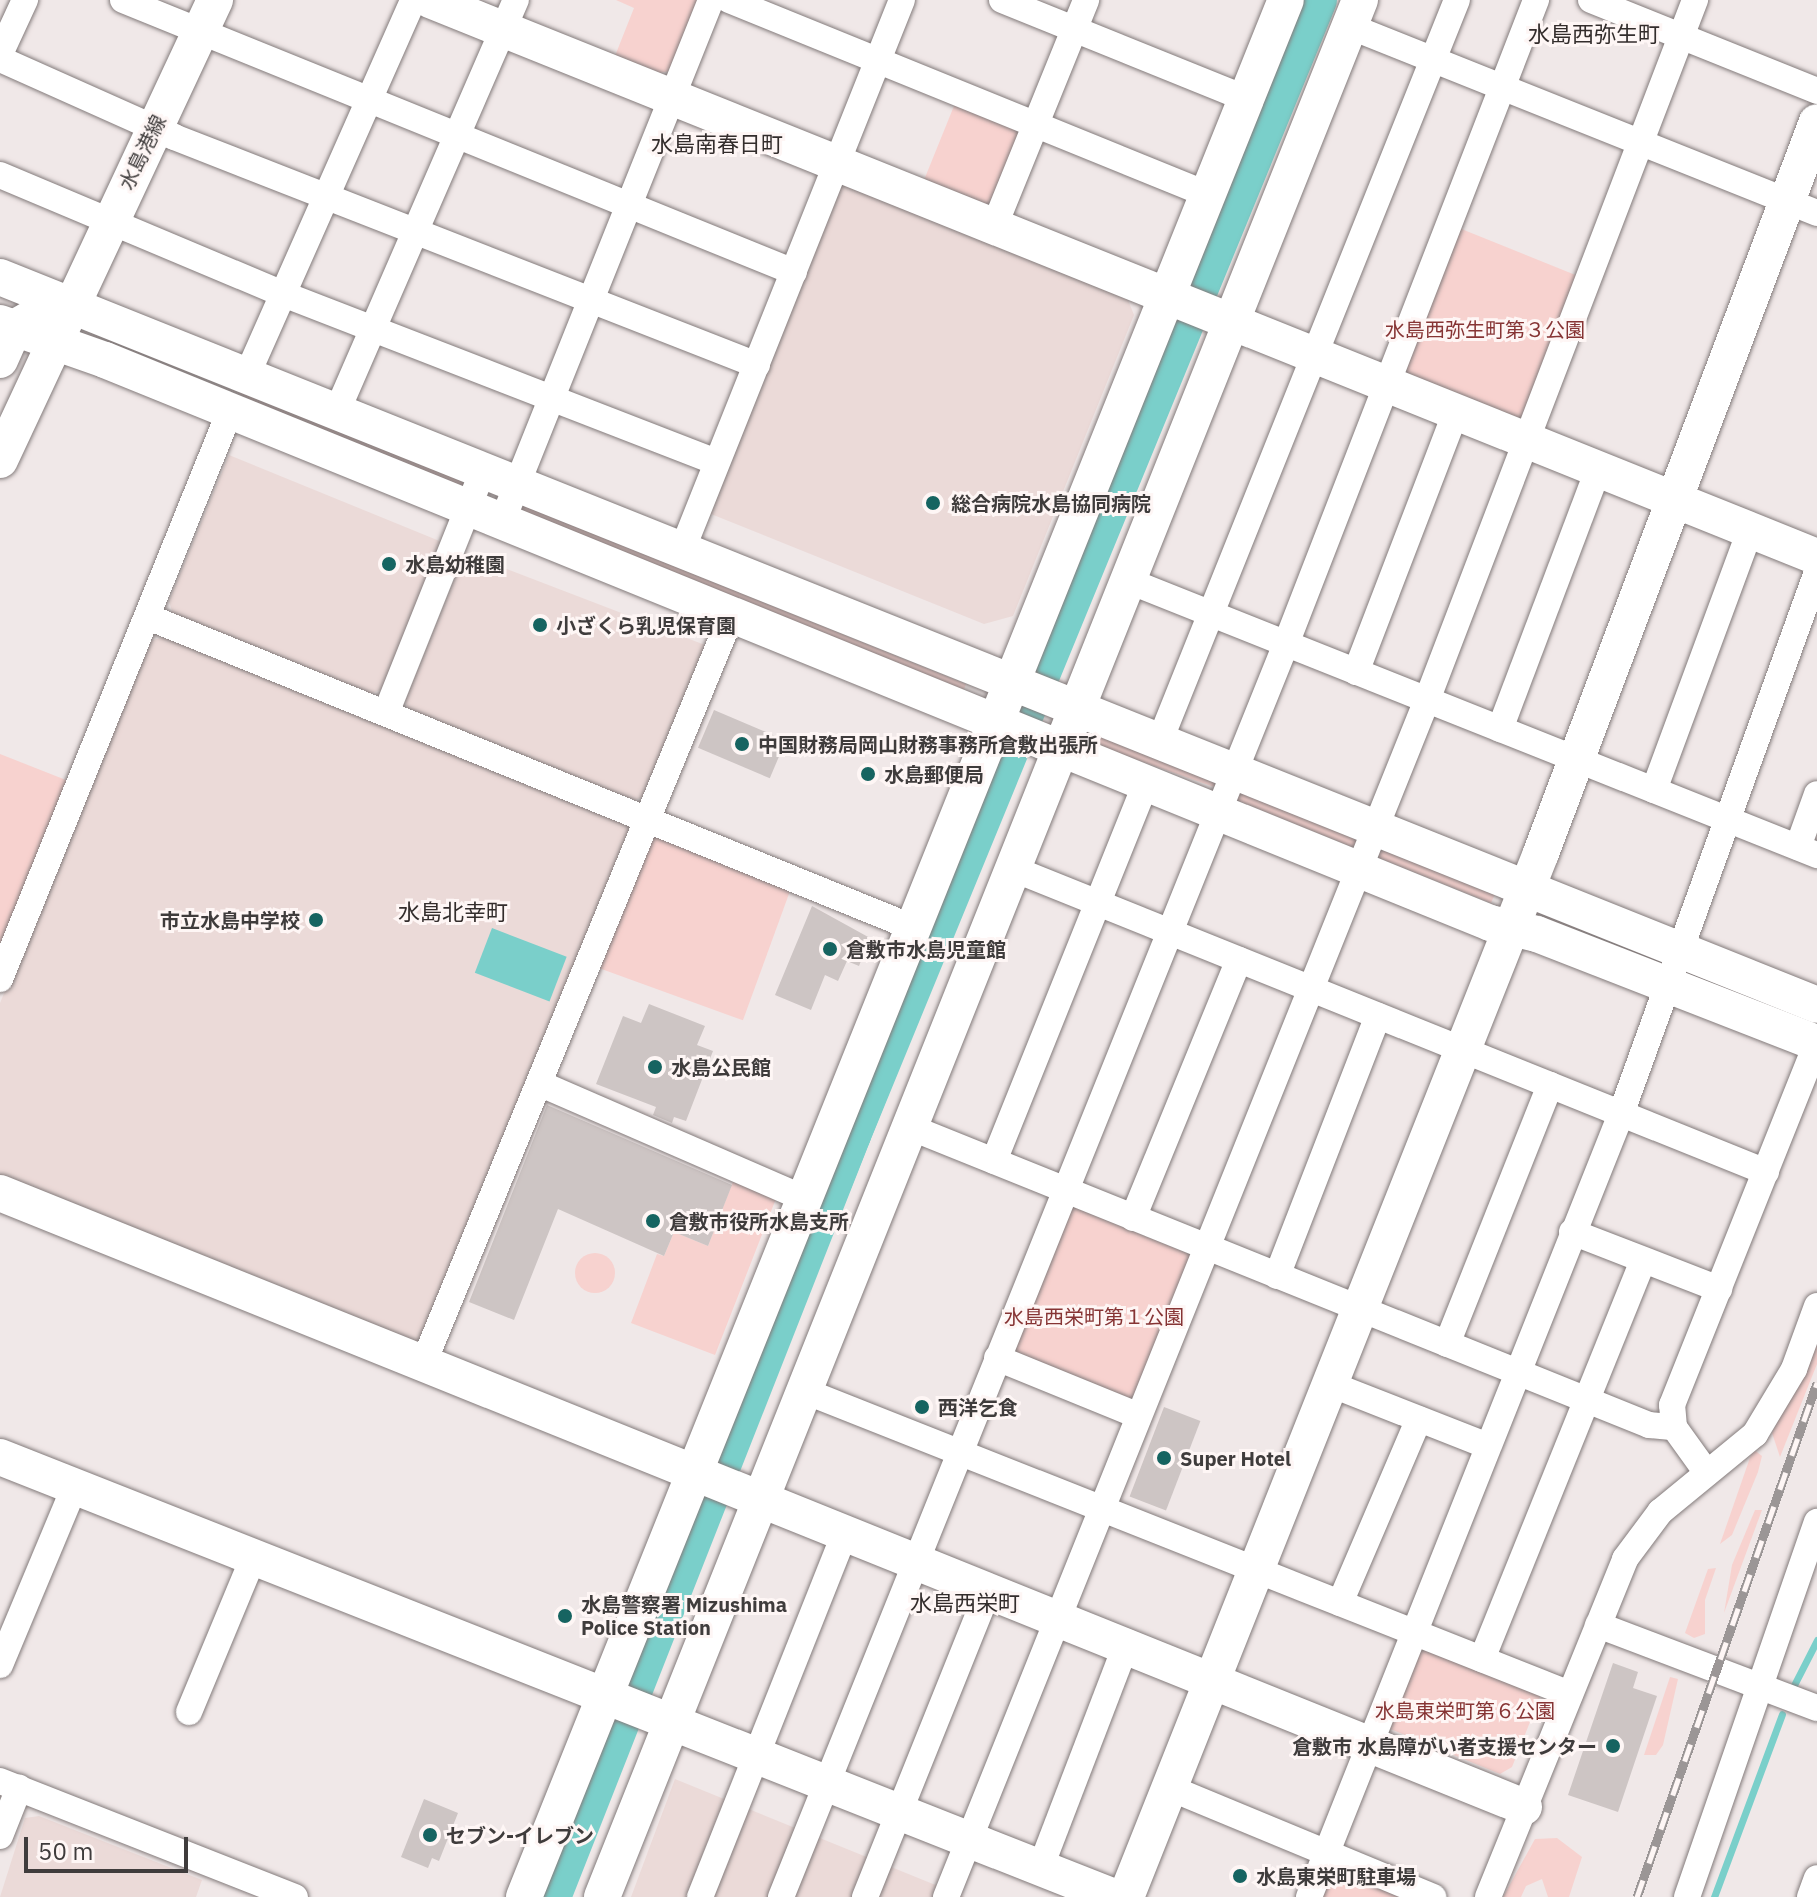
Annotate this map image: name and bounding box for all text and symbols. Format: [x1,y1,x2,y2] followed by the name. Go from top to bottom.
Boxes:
[1528,21,1660,47] district label: 水島西弥生町
[114,111,170,193] street label: 水島港線
[651,131,783,157] district label: 水島南春日町
[1385,317,1585,341] park label: 水島西弥生町第３公園
[951,491,1151,515] place label: 総合病院水島協同病院
[922,492,944,514] marker: 総合病院水島協同病院
[405,552,505,576] place label: 水島幼稚園
[380,555,398,573] marker: 水島幼稚園
[556,613,736,637] place label: 小ざくら乳児保育園
[531,616,549,634] marker: 小ざくら乳児保育園
[758,732,1098,756] place label: 中国財務局岡山財務事務所倉敷出張所
[733,735,751,753] marker: 中国財務局岡山財務事務所倉敷出張所
[884,762,984,786] place label: 水島郵便局
[859,765,877,783] marker: 水島郵便局
[398,899,508,925] district label: 水島北幸町
[160,908,300,932] place label: 市立水島中学校
[307,911,325,929] marker: 市立水島中学校
[846,937,1006,961] place label: 倉敷市水島児童館
[821,940,839,958] marker: 倉敷市水島児童館
[671,1055,771,1079] place label: 水島公民館
[646,1058,664,1076] marker: 水島公民館
[669,1209,849,1233] place label: 倉敷市役所水島支所
[644,1212,662,1230] marker: 倉敷市役所水島支所
[1004,1304,1184,1328] park label: 水島西栄町第１公園
[938,1395,1018,1419] place label: 西洋乞食
[913,1398,931,1416] marker: 西洋乞食
[1180,1446,1291,1470] place label: Super Hotel
[1155,1449,1173,1467] marker: Super Hotel
[910,1590,1020,1616] district label: 水島西栄町
[581,1592,787,1639] place label: 水島警察署 Mizushima Police Station
[556,1607,574,1625] marker: 水島警察署 Mizushima Police Station
[1375,1698,1555,1722] park label: 水島東栄町第６公園
[1292,1734,1597,1758] place label: 倉敷市 水島障がい者支援センター
[1604,1737,1622,1755] marker: 倉敷市 水島障がい者支援センター
[28,1821,192,1871] scale bar
[446,1823,594,1847] place label: セブン-イレブン
[421,1826,439,1844] marker: セブン-イレブン
[38,1835,93,1867] text: 50 m
[1256,1864,1416,1888] place label: 水島東栄町駐車場
[1231,1867,1249,1885] marker: 水島東栄町駐車場

